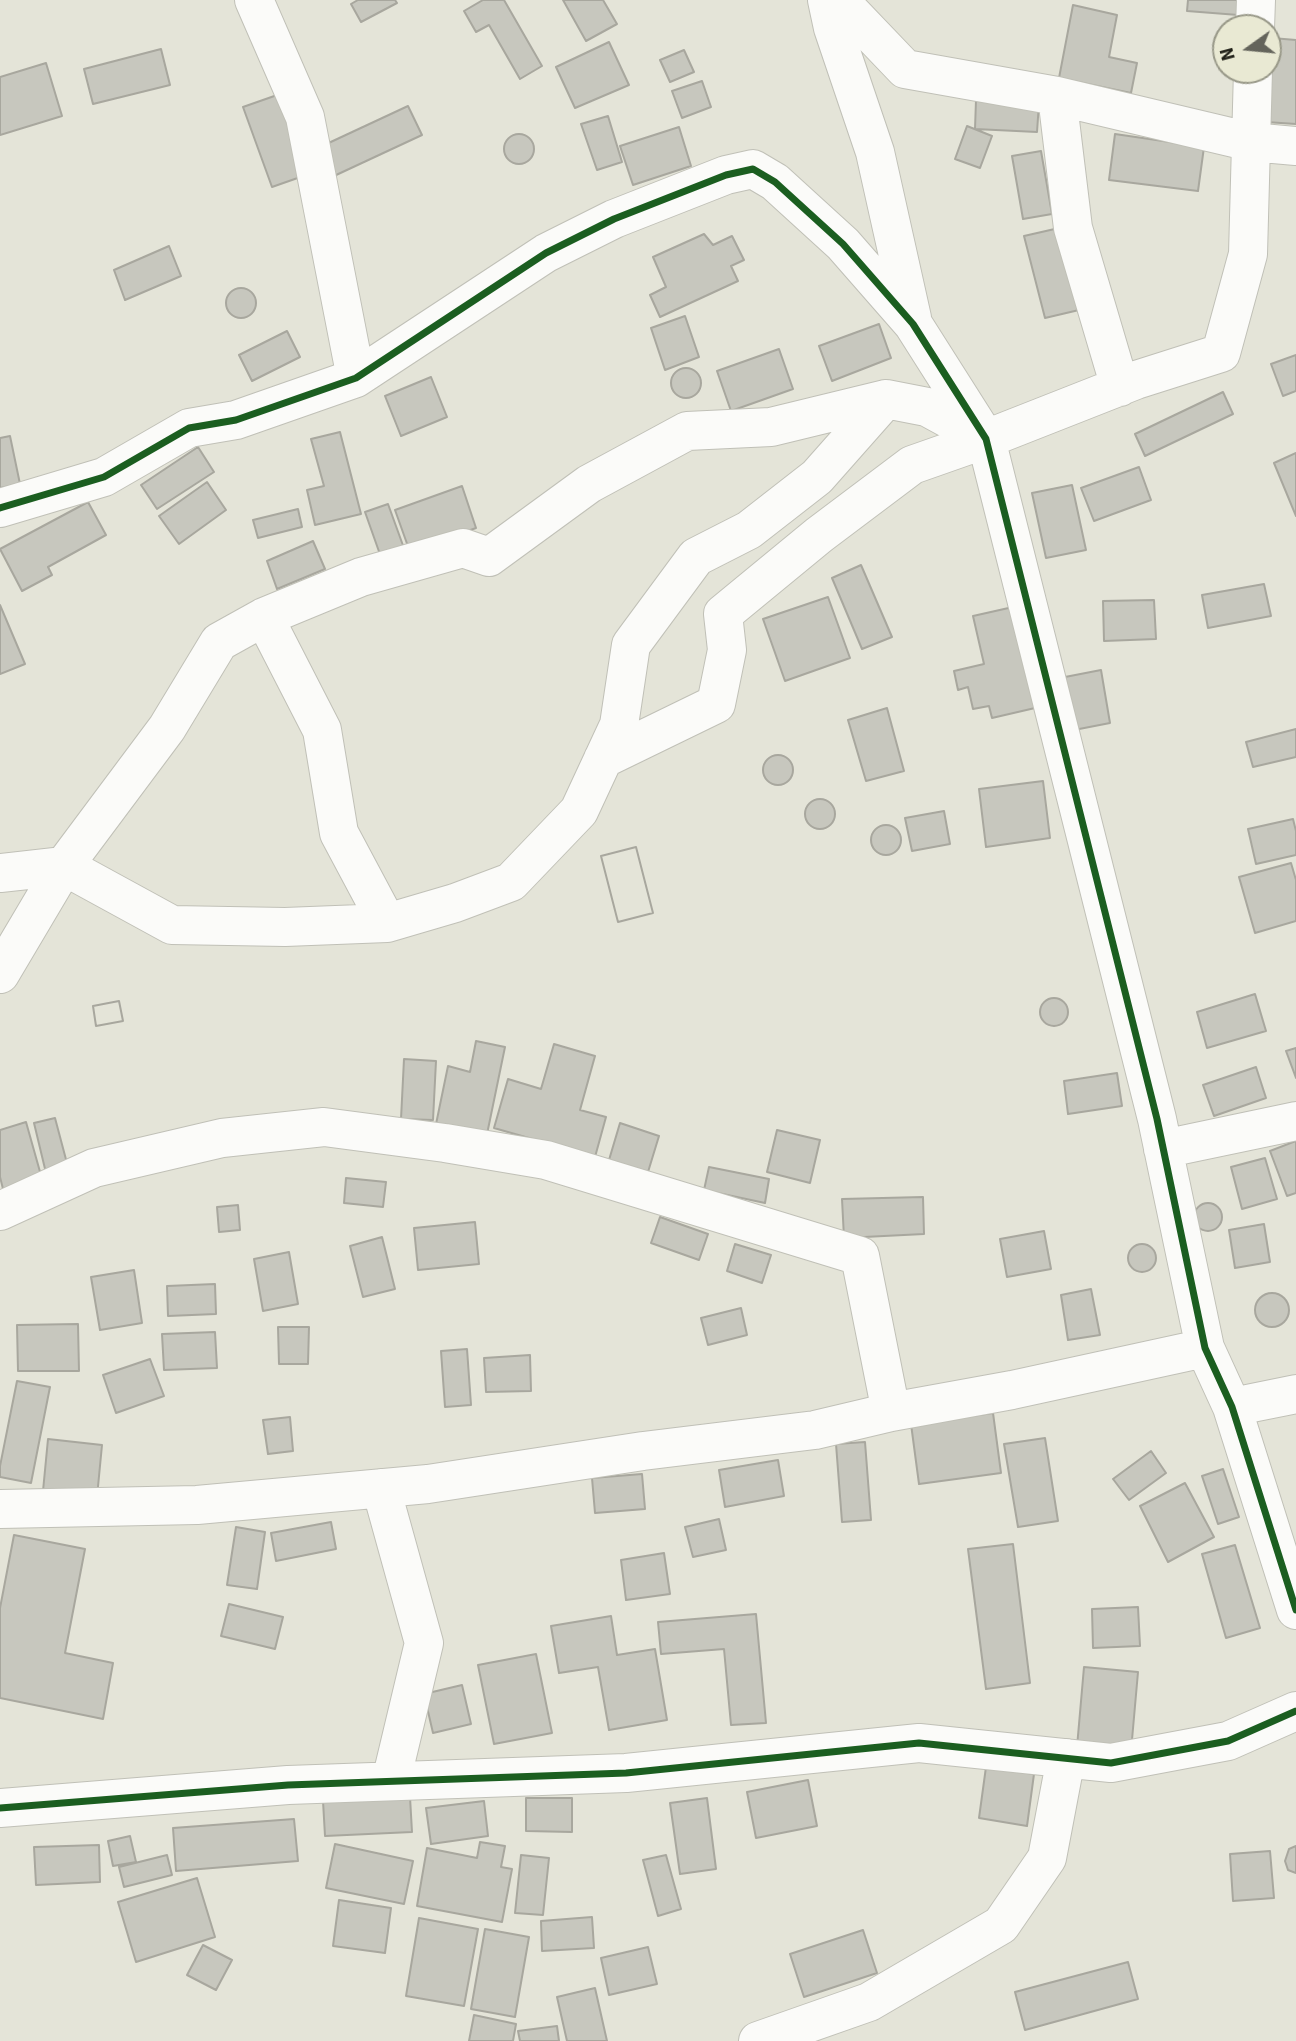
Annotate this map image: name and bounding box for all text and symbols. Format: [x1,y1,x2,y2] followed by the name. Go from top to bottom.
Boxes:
[1212,14,1282,84] north arrow
[1213,44,1243,64] text: N

